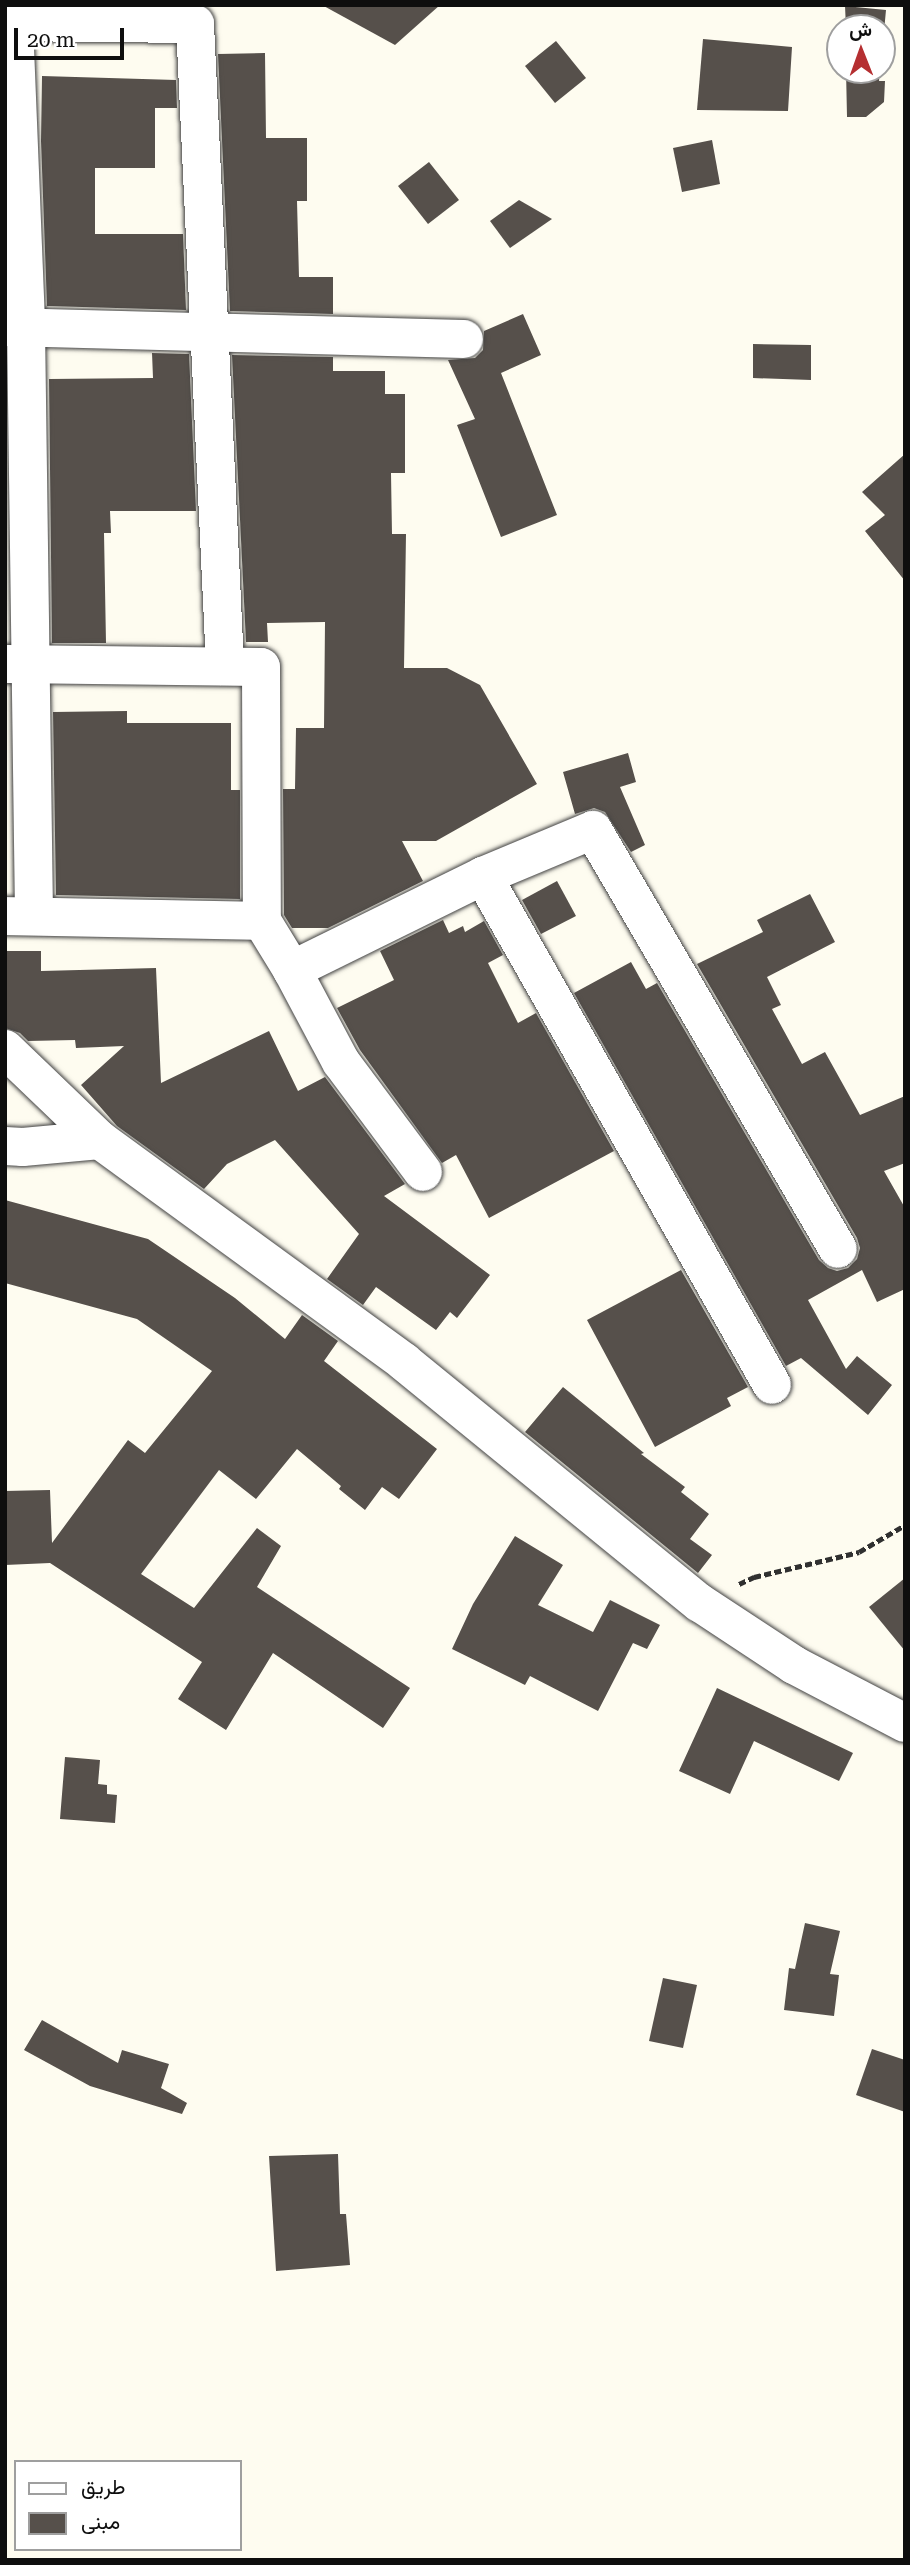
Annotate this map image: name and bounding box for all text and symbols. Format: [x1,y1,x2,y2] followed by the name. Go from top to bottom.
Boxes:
[18,14,128,58] scale bar
[826,14,896,84] north arrow
[849,18,872,41] text: ش
[27,28,75,52] text: 20 m
[14,2460,242,2551] legend
[81,2475,126,2499] text: طريق
[81,2510,120,2534] text: مبنى

